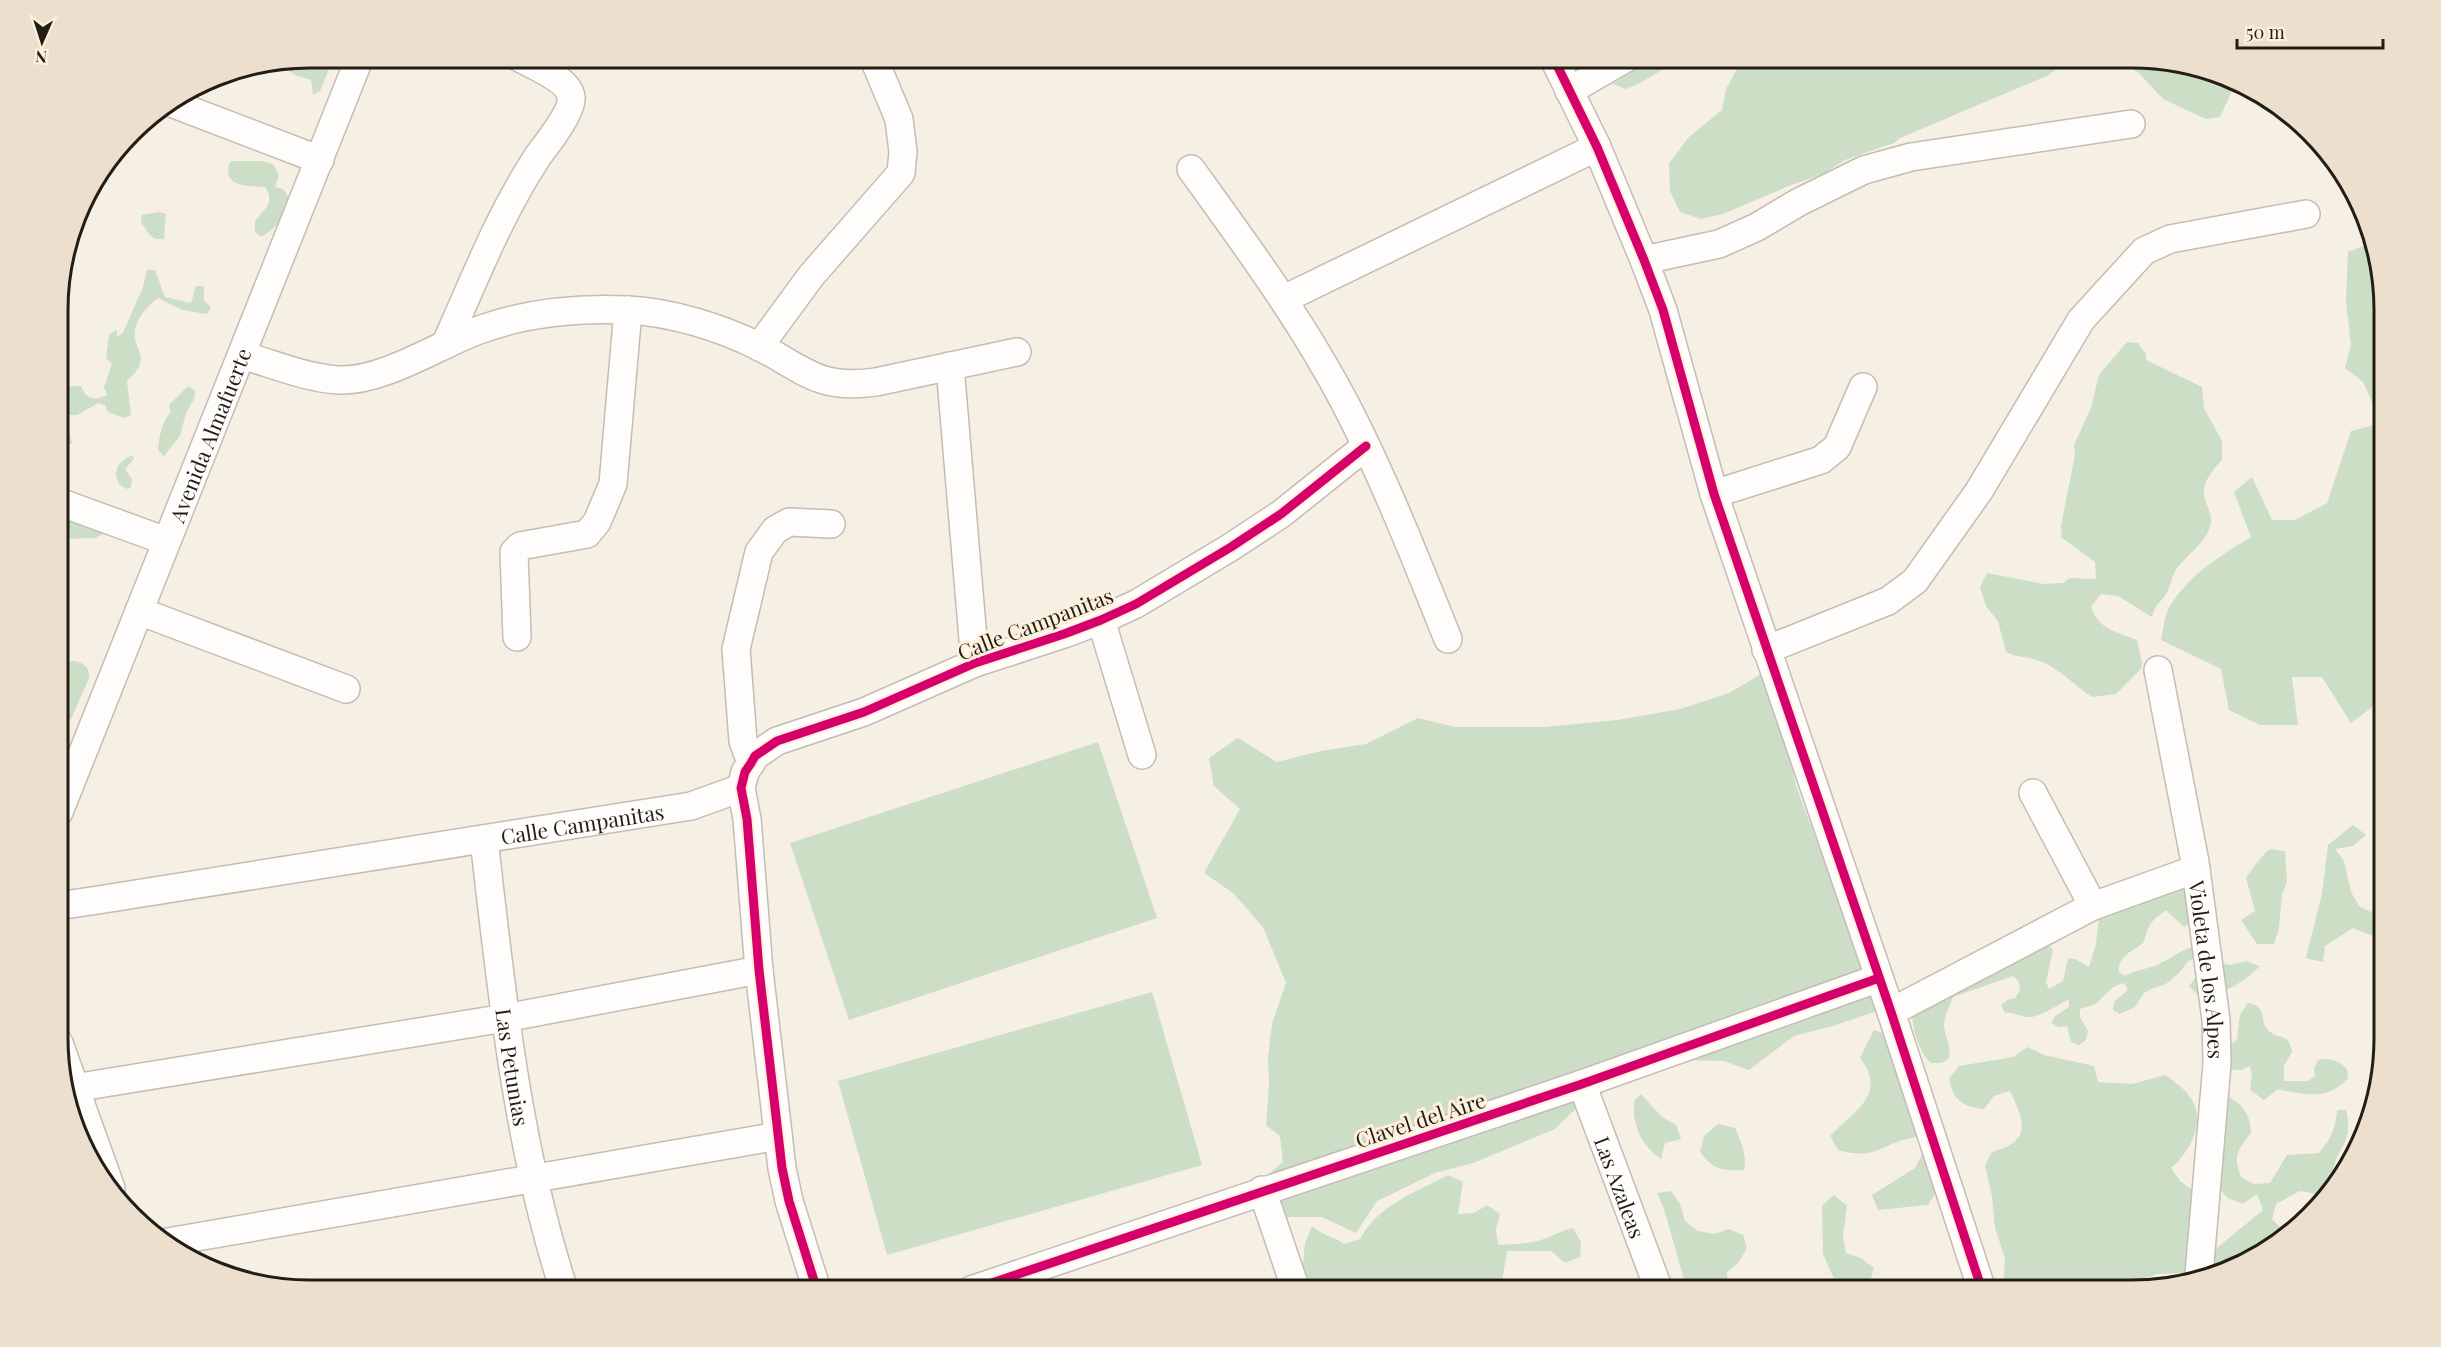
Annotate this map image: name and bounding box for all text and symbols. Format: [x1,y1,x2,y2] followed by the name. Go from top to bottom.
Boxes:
[12,12,72,72] north arrow
[2237,12,2382,50] scale bar
[2246,20,2285,44] text: 50 m
[34,47,48,68] text: N
[162,344,257,527] street label: Avenida Almafuerte
[953,580,1117,666] street label: Calle Campanitas
[499,797,666,850] street label: Calle Campanitas
[2183,878,2231,1059] street label: Violeta de los Alpes
[490,1007,537,1128] street label: Las Petunias
[1351,1085,1489,1153] street label: Clavel del Aire
[1589,1132,1652,1242] street label: Las Azaleas

